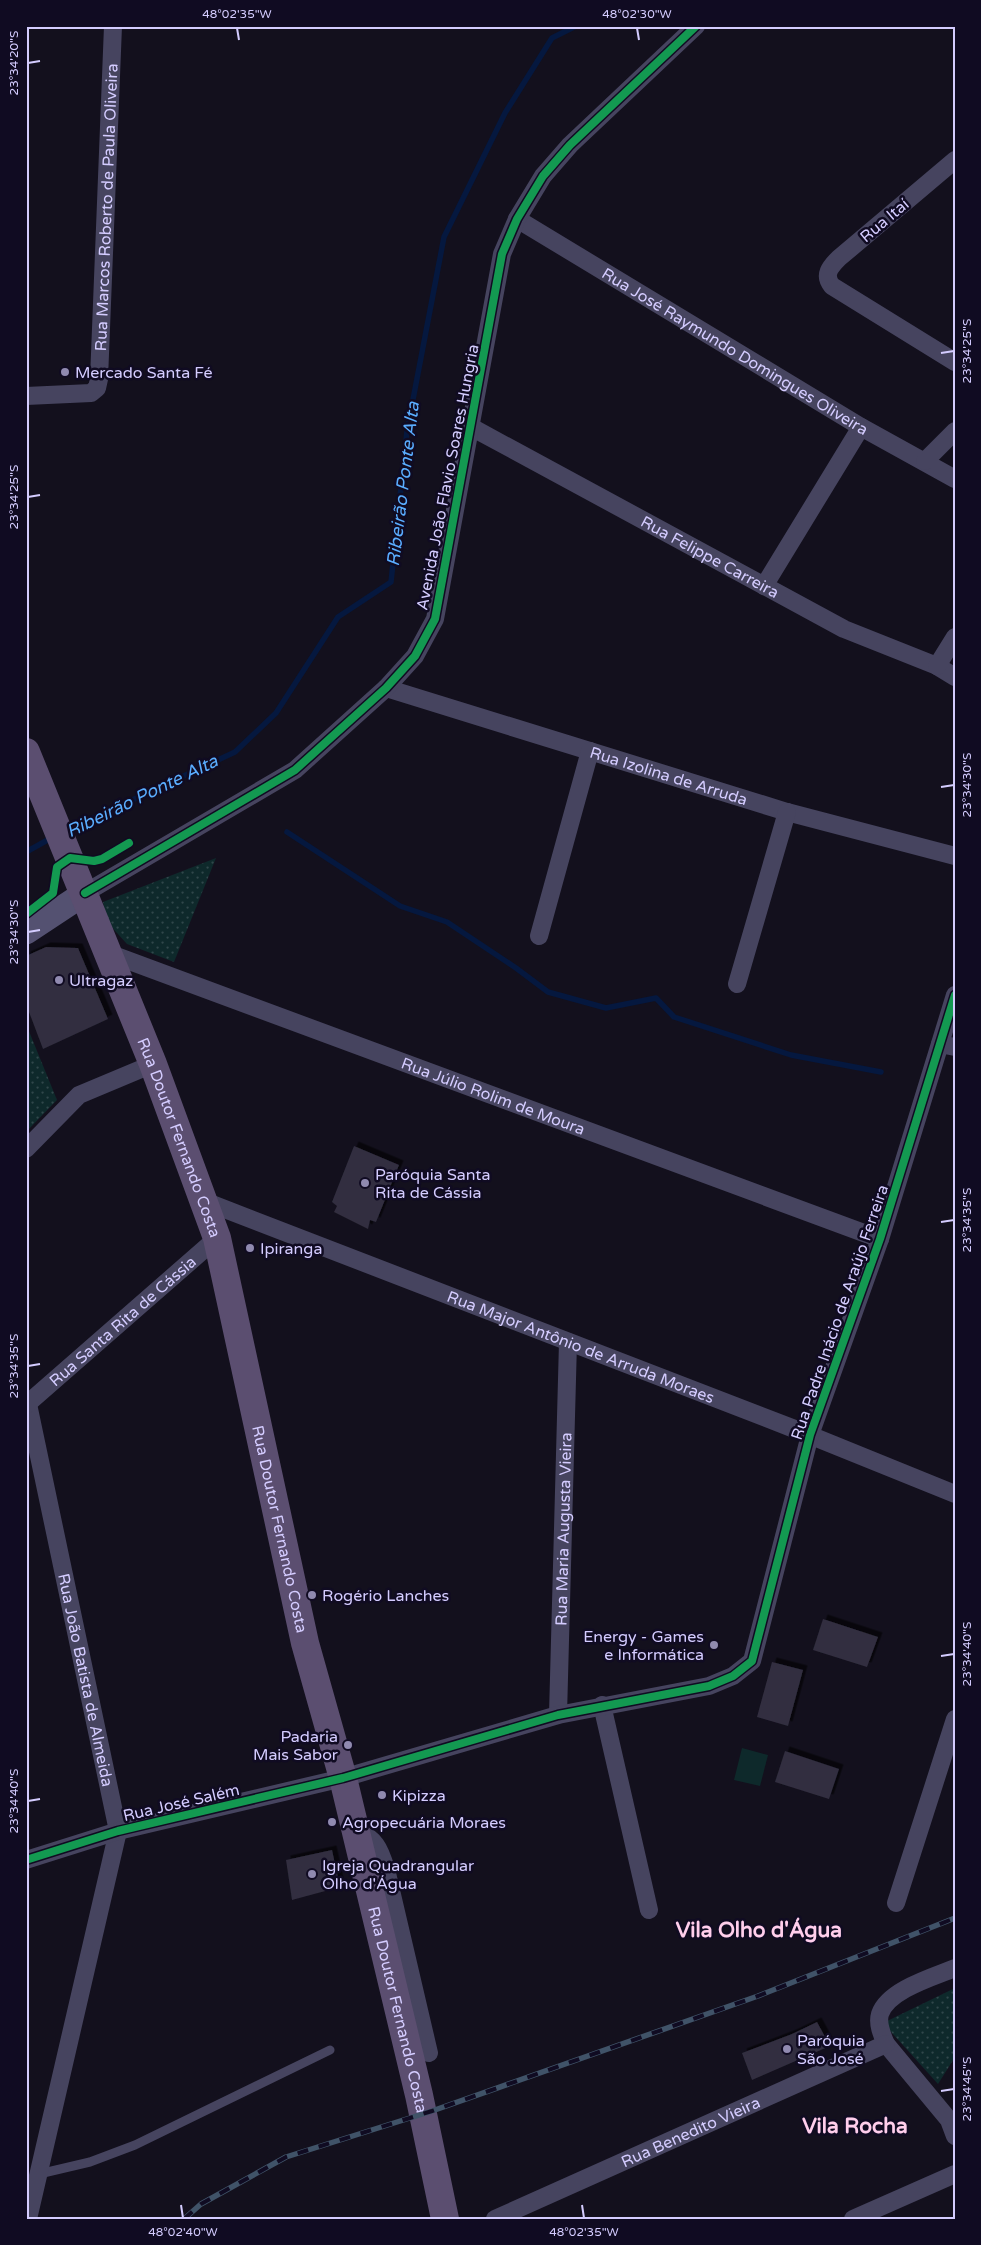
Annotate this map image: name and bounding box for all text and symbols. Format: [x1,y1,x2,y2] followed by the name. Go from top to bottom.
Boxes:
[202,7,272,21] text: 48°02'35"W
[602,7,672,21] text: 48°02'30"W
[7,31,21,95] text: 23°34'20"S
[91,63,123,352] street label: Rua Marcos Roberto de Paula Oliveira
[856,195,913,247] street label: Rua Itaí
[598,264,871,440] street label: Rua José Raymundo Domingues Oliveira
[960,319,974,383] text: 23°34'25"S
[412,342,484,612] street label: Avenida João Flavio Soares Hungria
[75,363,213,383] place label: Mercado Santa Fé
[59,366,71,378] marker: Mercado Santa Fé
[382,399,424,568] water label: Ribeirão Ponte Alta
[7,465,21,529] text: 23°34'25"S
[637,512,782,603] street label: Rua Felippe Carreira
[587,743,750,810] street label: Rua Izolina de Arruda
[63,749,222,842] water label: Ribeirão Ponte Alta
[960,753,974,817] text: 23°34'30"S
[7,900,21,964] text: 23°34'30"S
[69,971,133,991] place label: Ultragaz
[53,974,65,986] marker: Ultragaz
[132,1035,225,1241] street label: Rua Doutor Fernando Costa
[398,1054,588,1140] street label: Rua Júlio Rolim de Moura
[375,1165,490,1203] place label: Paróquia Santa Rita de Cássia
[359,1177,371,1189] marker: Paróquia Santa Rita de Cássia
[787,1182,893,1443] street label: Rua Padre Inácio de Araújo Ferreira
[960,1188,974,1252] text: 23°34'35"S
[260,1239,322,1259] place label: Ipiranga
[244,1242,256,1254] marker: Ipiranga
[45,1252,201,1391] street label: Rua Santa Rita de Cássia
[444,1287,717,1408] street label: Rua Major Antônio de Arruda Moraes
[7,1334,21,1398] text: 23°34'35"S
[247,1424,311,1635] street label: Rua Doutor Fernando Costa
[551,1432,577,1626] street label: Rua Maria Augusta Vieira
[53,1572,117,1789] street label: Rua João Batista de Almeida
[322,1586,449,1606] place label: Rogério Lanches
[306,1589,318,1601] marker: Rogério Lanches
[960,1622,974,1686] text: 23°34'40"S
[583,1627,704,1665] place label: Energy - Games e Informática
[708,1639,720,1651] marker: Energy - Games e Informática
[253,1727,339,1765] place label: Padaria Mais Sabor
[342,1739,354,1751] marker: Padaria Mais Sabor
[7,1769,21,1833] text: 23°34'40"S
[121,1780,241,1826] street label: Rua José Salém
[392,1786,446,1806] place label: Kipizza
[376,1789,388,1801] marker: Kipizza
[342,1813,506,1833] place label: Agropecuária Moraes
[326,1816,338,1828] marker: Agropecuária Moraes
[322,1856,475,1894] place label: Igreja Quadrangular Olho d'Água
[306,1868,318,1880] marker: Igreja Quadrangular Olho d'Água
[363,1904,431,2115] street label: Rua Doutor Fernando Costa
[676,1917,842,1943] district label: Vila Olho d'Água
[797,2031,865,2069] place label: Paróquia São José
[781,2043,793,2055] marker: Paróquia São José
[960,2057,974,2121] text: 23°34'45"S
[618,2093,763,2172] street label: Rua Benedito Vieira
[802,2114,908,2139] district label: Vila Rocha
[148,2225,218,2239] text: 48°02'40"W
[549,2225,619,2239] text: 48°02'35"W

